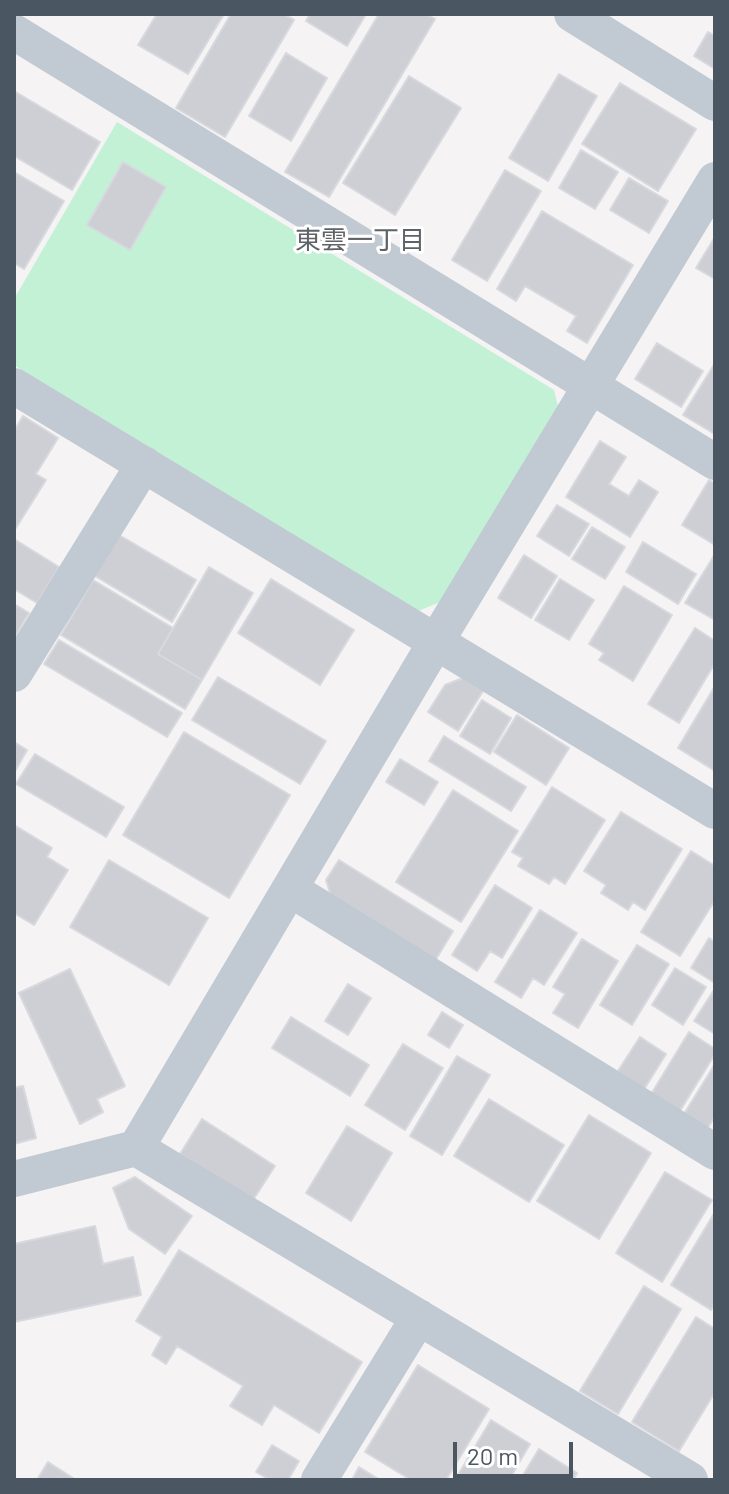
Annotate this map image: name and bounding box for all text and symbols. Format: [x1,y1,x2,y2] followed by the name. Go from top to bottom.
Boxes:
[295,224,425,256] district label: 東雲一丁目
[457,1426,577,1476] scale bar
[467,1441,518,1470] text: 20 m

